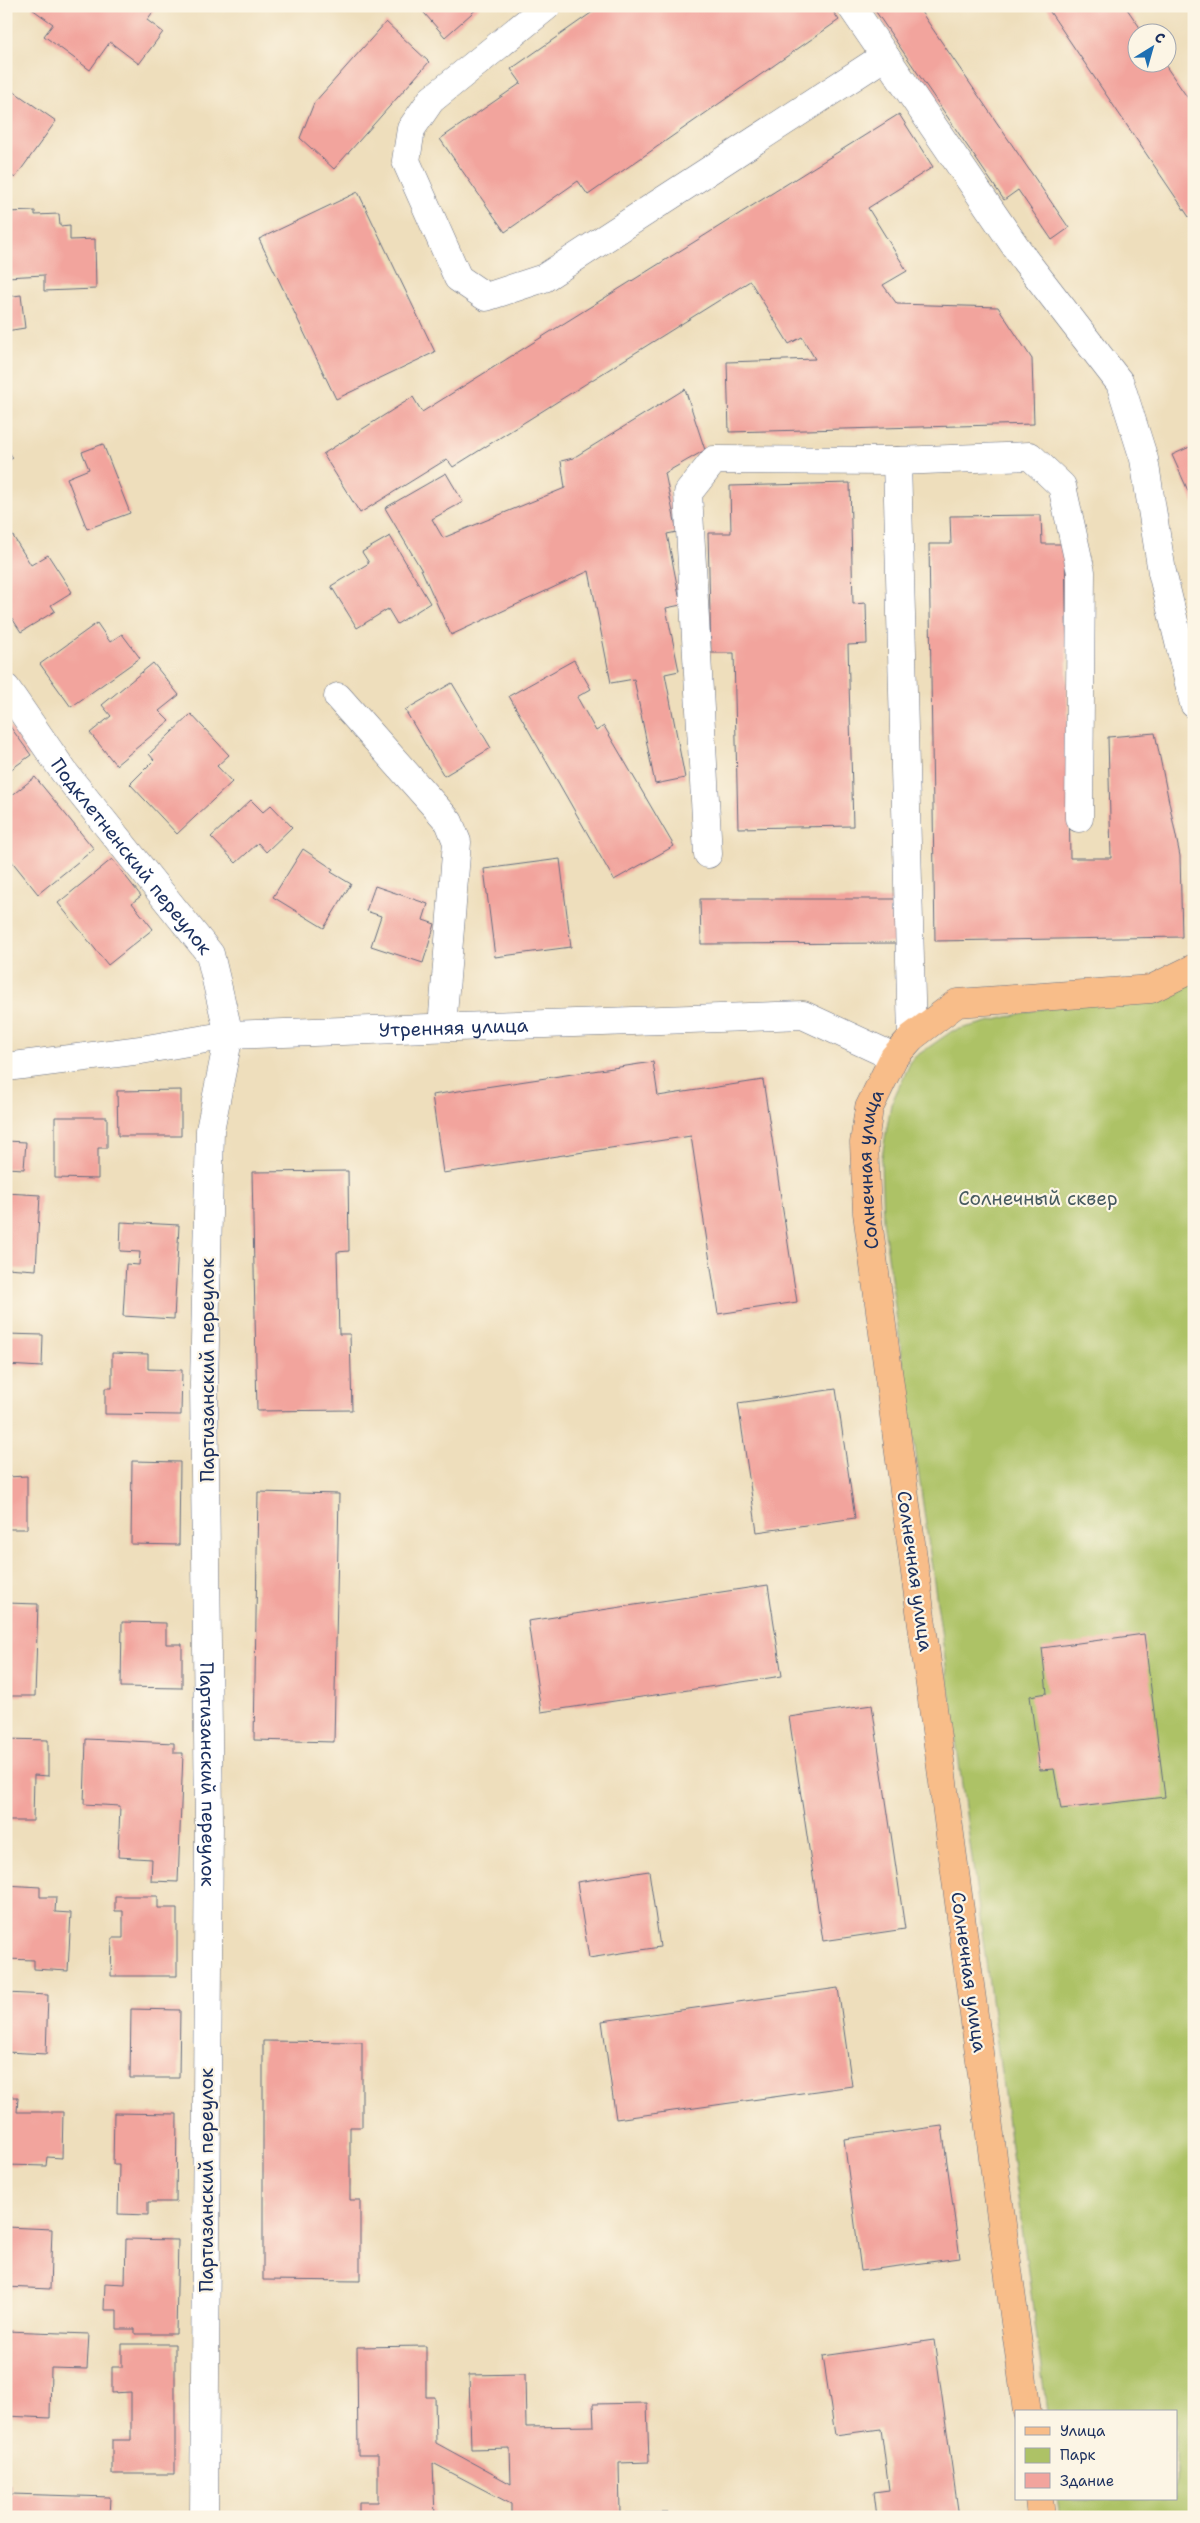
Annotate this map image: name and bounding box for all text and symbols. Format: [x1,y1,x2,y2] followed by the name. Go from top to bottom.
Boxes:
[1128,22,1178,72] north arrow
[1151,28,1169,47] text: С
[45,753,218,959] street label: Подклетненский переулок
[378,1012,529,1042] street label: Утренняя улица
[851,1084,889,1251] street label: Солнечная улица
[958,1186,1118,1211] park label: Солнечный сквер
[195,1258,220,1482] street label: Партизанский переулок
[891,1489,939,1653] street label: Солнечная улица
[195,1662,222,1887] street label: Партизанский переулок
[945,1890,993,2054] street label: Солнечная улица
[194,2068,219,2292] street label: Партизанский переулок
[1015,2410,1178,2500] legend
[1060,2421,1106,2441] text: Улица
[1060,2445,1096,2465] text: Парк
[1060,2471,1114,2491] text: Здание

